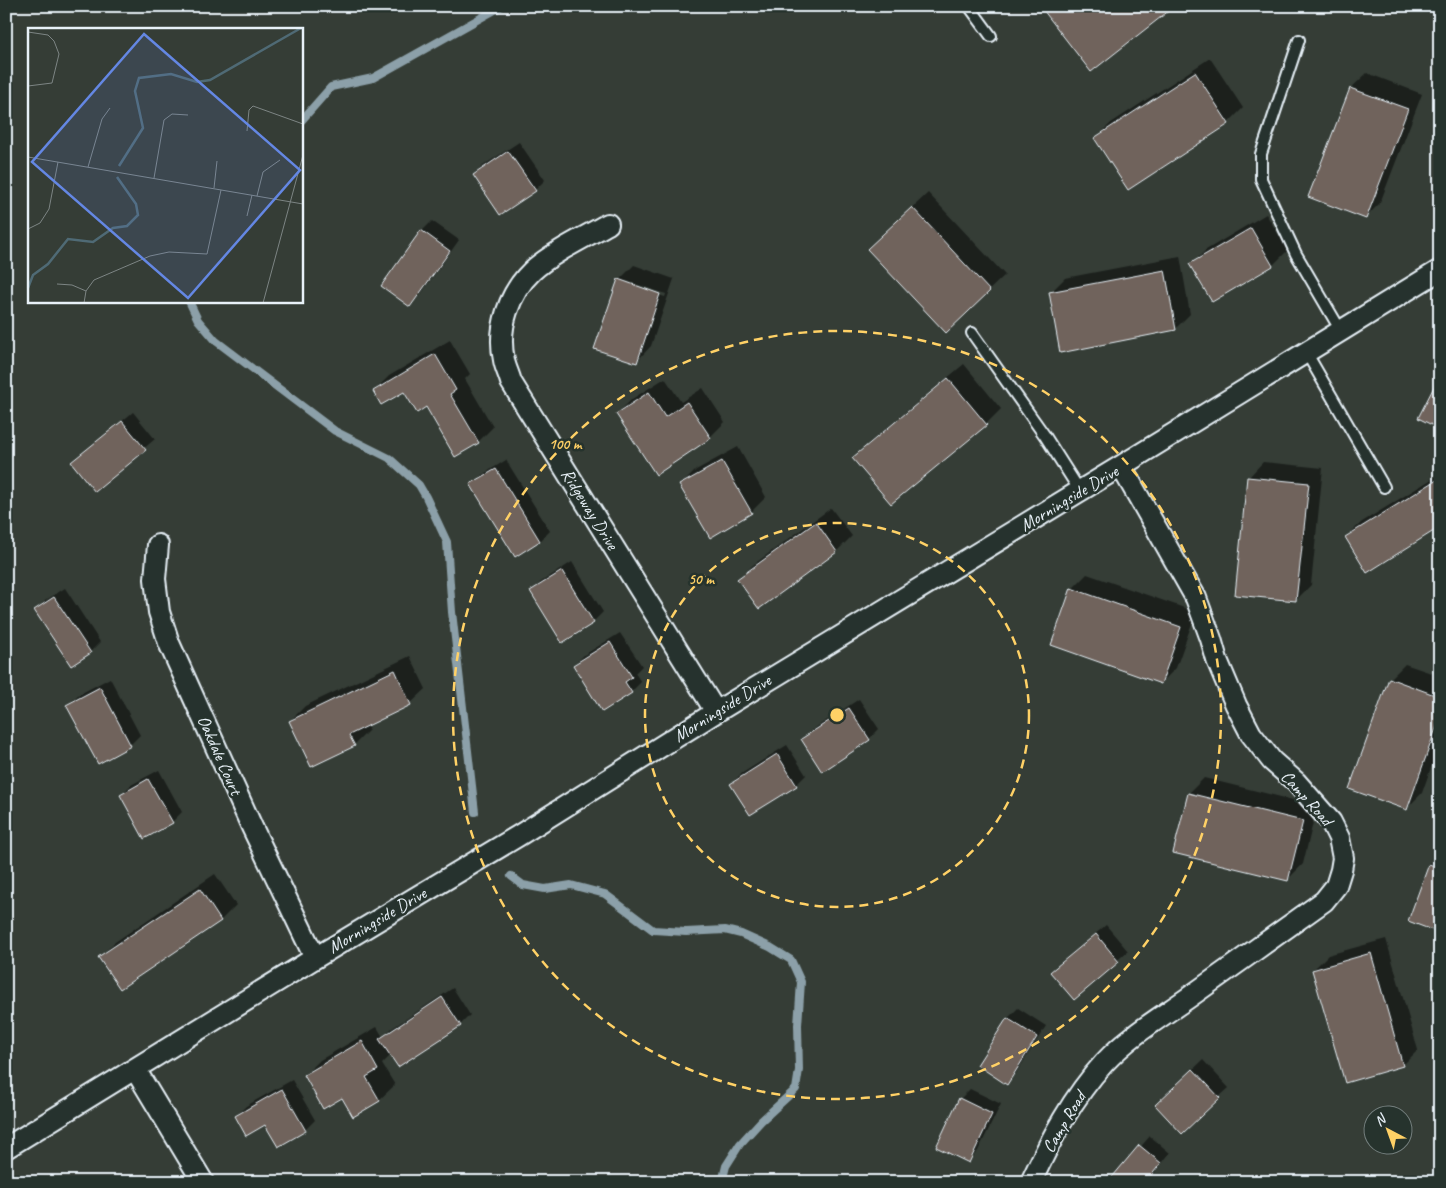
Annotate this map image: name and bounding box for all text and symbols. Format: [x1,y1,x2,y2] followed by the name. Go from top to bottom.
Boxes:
[28,28,302,302] inset map
[549,435,583,454] text: 100 m
[1016,459,1123,536] street label: Morningside Drive
[556,464,624,555] street label: Ridgeway Drive
[688,570,715,589] text: 50 m
[669,669,776,747] street label: Morningside Drive
[828,706,846,724] centre of rings
[193,712,248,800] street label: Oakdale Court
[1276,766,1340,833] street label: Camp Road
[324,881,431,958] street label: Morningside Drive
[1037,1085,1092,1157] street label: Camp Road
[1364,1106,1414,1156] north arrow
[1371,1110,1390,1130] text: N

